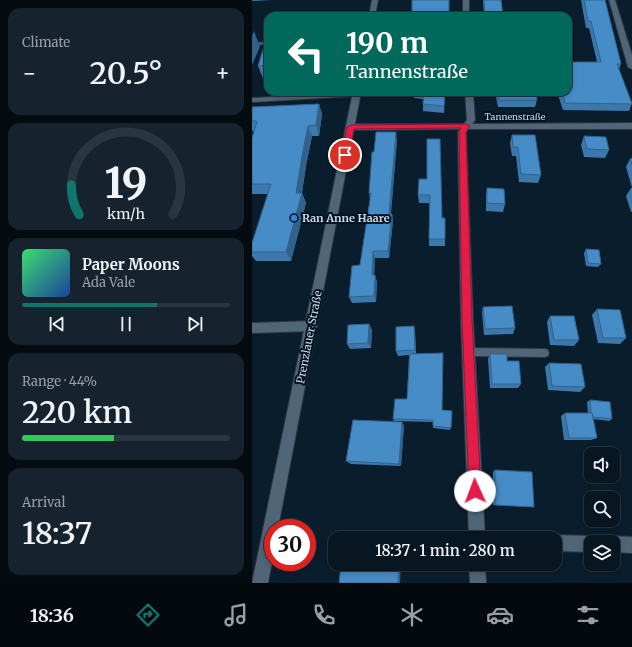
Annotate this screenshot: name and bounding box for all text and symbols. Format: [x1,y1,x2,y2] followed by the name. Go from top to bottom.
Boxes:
[346,25,428,61] text: 190 m
[280,28,332,80] icon: left
[22,34,70,51] text: Climate
[89,54,163,92] text: 20.5°
[22,59,37,87] text: −
[215,59,230,87] text: +
[346,60,468,83] text: Tannenstraße
[485,111,546,122] street label: Tannenstraße
[328,138,362,172] pin
[334,144,356,166] icon: arrive
[105,156,147,208] text: 19
[107,204,145,222] text: km/h
[302,211,390,225] place label: Ran Anne Haare
[289,213,299,223] marker: Ran Anne Haare
[82,255,180,274] text: Paper Moons
[82,274,135,291] text: Ada Vale
[293,289,325,385] street label: Prenzlauer Straße
[46,313,68,335] icon: previous
[115,313,137,335] icon: pause
[184,313,206,335] icon: next
[22,373,97,390] text: Range · 44%
[22,393,132,431] text: 220 km
[584,447,620,571] map controls
[584,447,620,483] button: sound
[454,470,496,512] position arrow
[584,491,620,527] button: search
[22,494,65,511] text: Arrival
[22,514,92,552] text: 18:37
[264,519,316,571] speed limit sign: 30
[584,535,620,571] button: layers
[375,541,515,560] text: 18:37 · 1 min · 280 m
[134,601,162,629] icon: directions
[222,601,250,629] icon: music
[310,601,338,629] icon: phone
[398,601,426,629] icon: climate
[486,601,514,629] icon: car
[574,601,602,629] icon: filters
[30,604,74,627] text: 18:36

